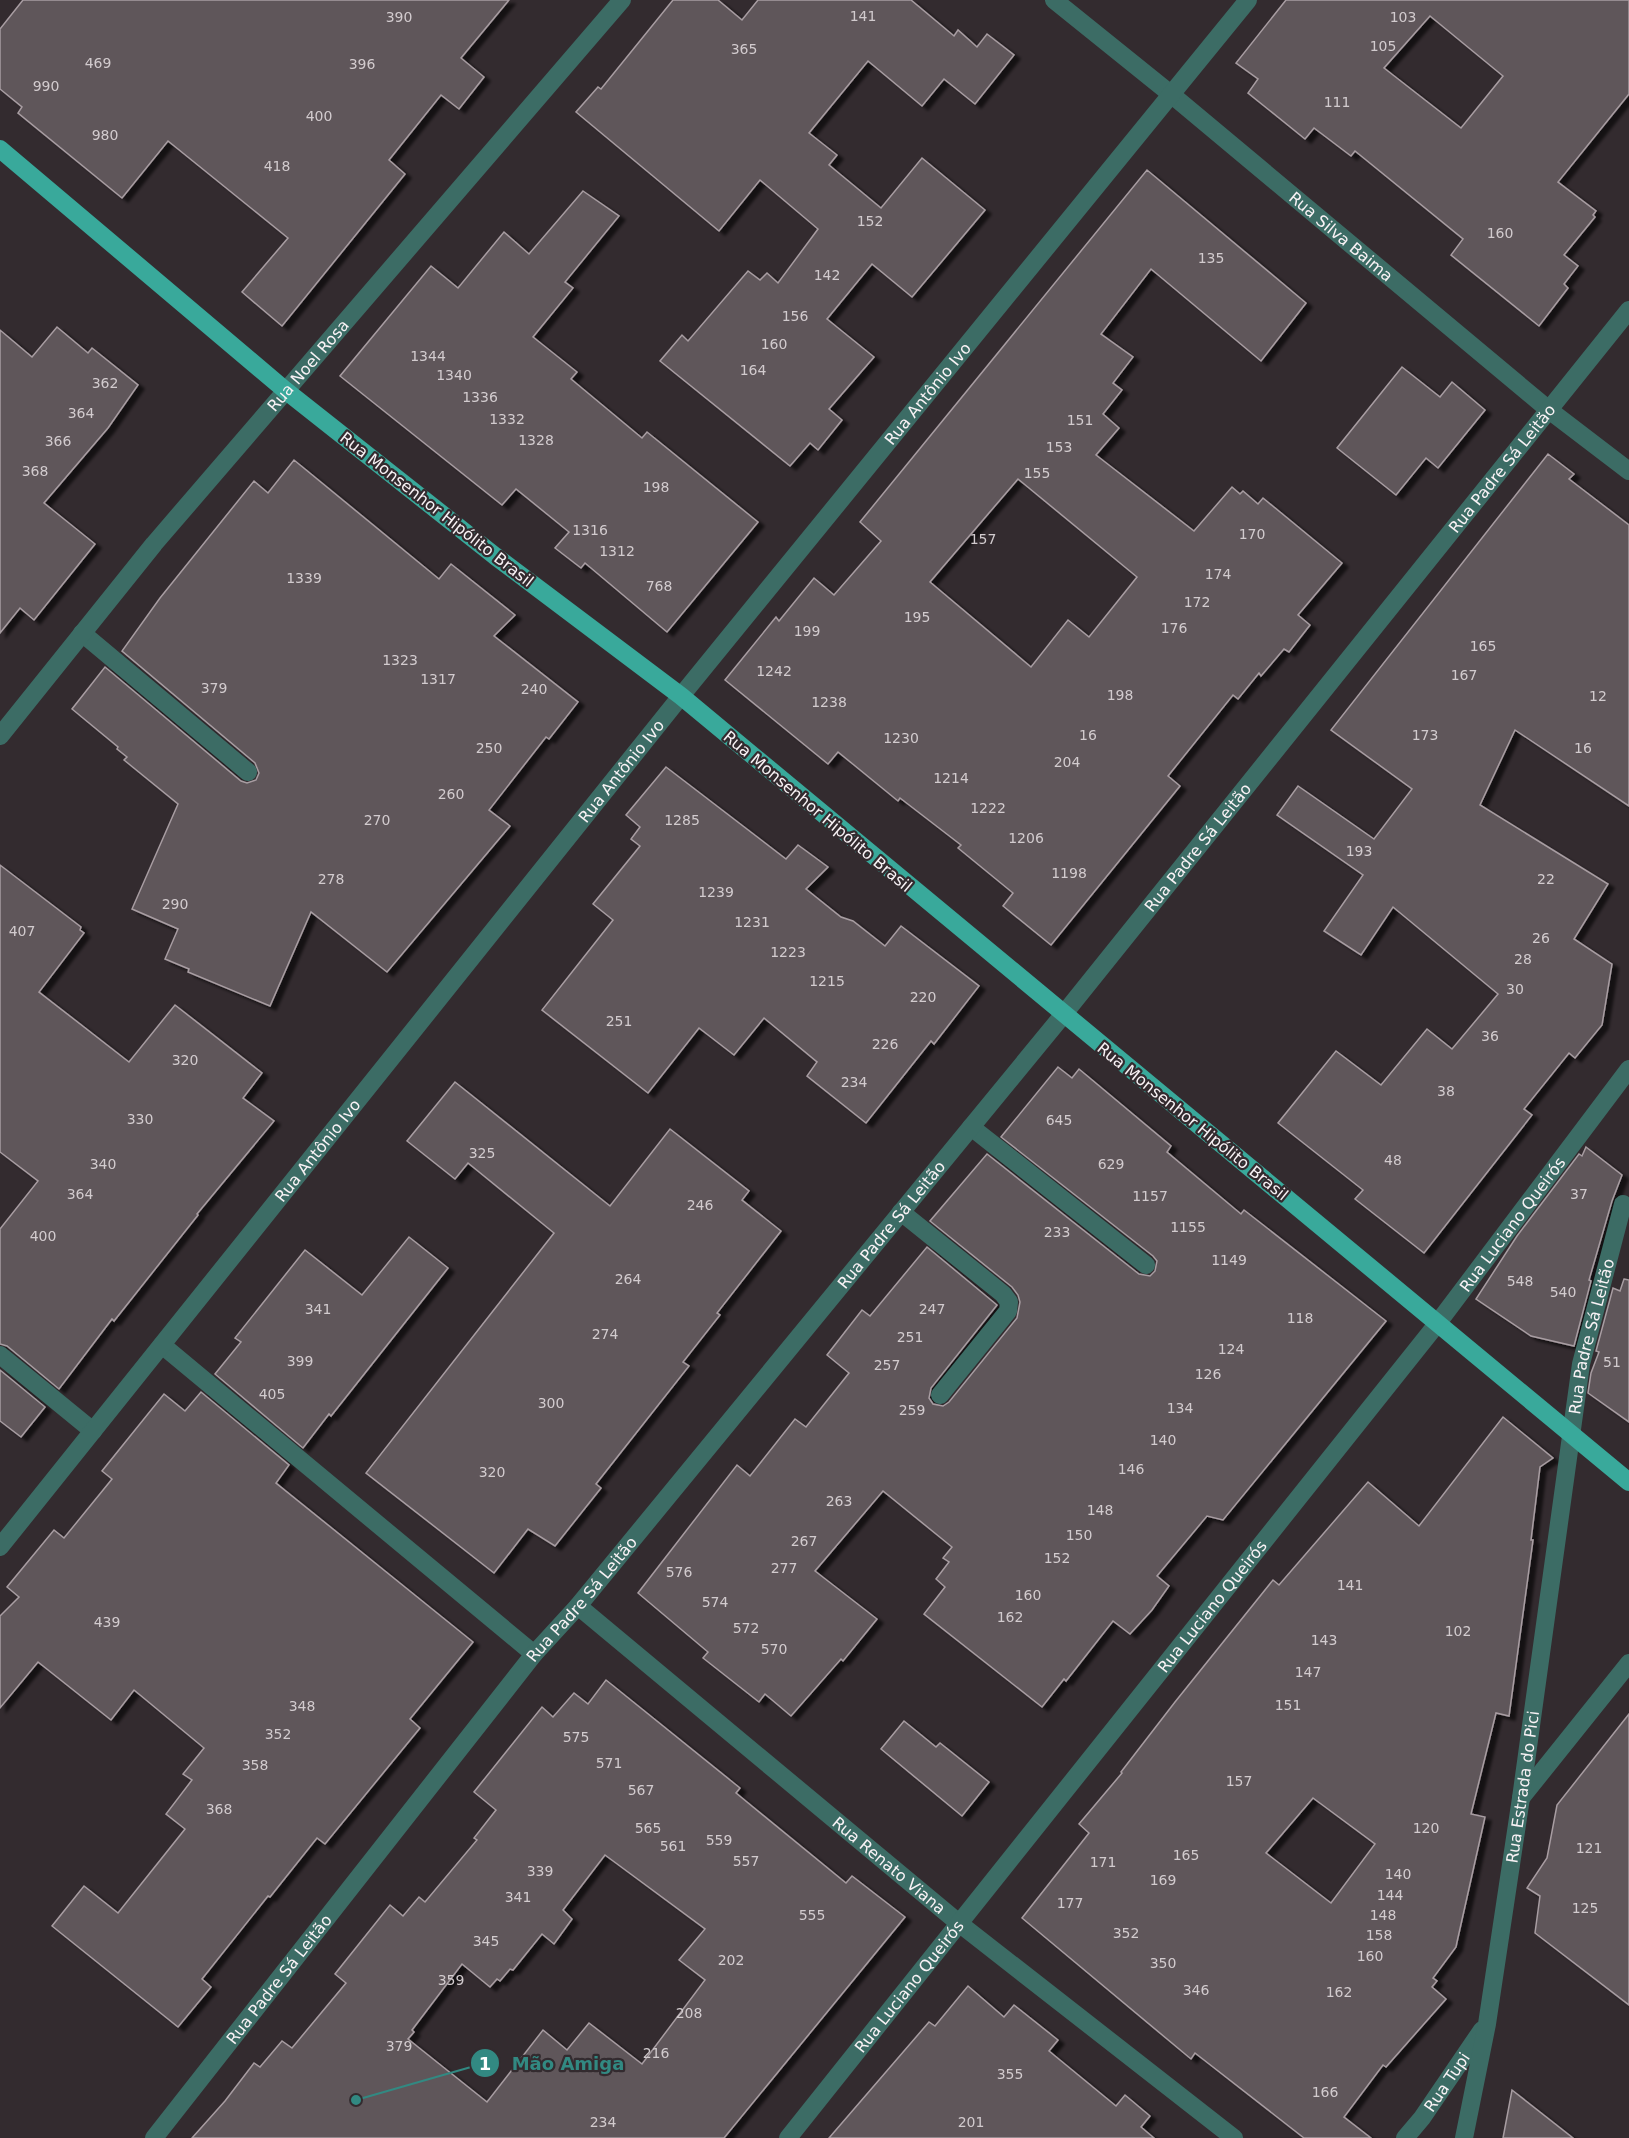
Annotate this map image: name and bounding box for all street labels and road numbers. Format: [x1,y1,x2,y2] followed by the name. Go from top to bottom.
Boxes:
[1285,188,1397,286] street label: Rua Silva Baima
[264,316,353,415] street label: Rua Noel Rosa
[881,339,975,449] street label: Rua Antônio Ivo
[1445,401,1560,537] street label: Rua Padre Sá Leitão
[336,428,537,591] street label: Rua Monsenhor Hipólito Brasil
[575,716,668,826] street label: Rua Antônio Ivo
[720,727,916,896] street label: Rua Monsenhor Hipólito Brasil
[1141,780,1255,916] street label: Rua Padre Sá Leitão
[1093,1038,1292,1204] street label: Rua Monsenhor Hipólito Brasil
[271,1096,365,1206] street label: Rua Antônio Ivo
[1456,1153,1569,1296] street label: Rua Luciano Queirós
[834,1157,949,1292] street label: Rua Padre Sá Leitão
[1565,1257,1618,1416] street label: Rua Padre Sá Leitão
[523,1533,641,1666] street label: Rua Padre Sá Leitão
[1154,1537,1271,1677] street label: Rua Luciano Queirós
[1502,1710,1543,1864] street label: Rua Estrada do Pici
[828,1813,949,1918] street label: Rua Renato Viana
[222,1911,336,2048] street label: Rua Padre Sá Leitão
[851,1917,968,2057] street label: Rua Luciano Queirós
[1420,2049,1474,2115] street label: Rua Tupi

